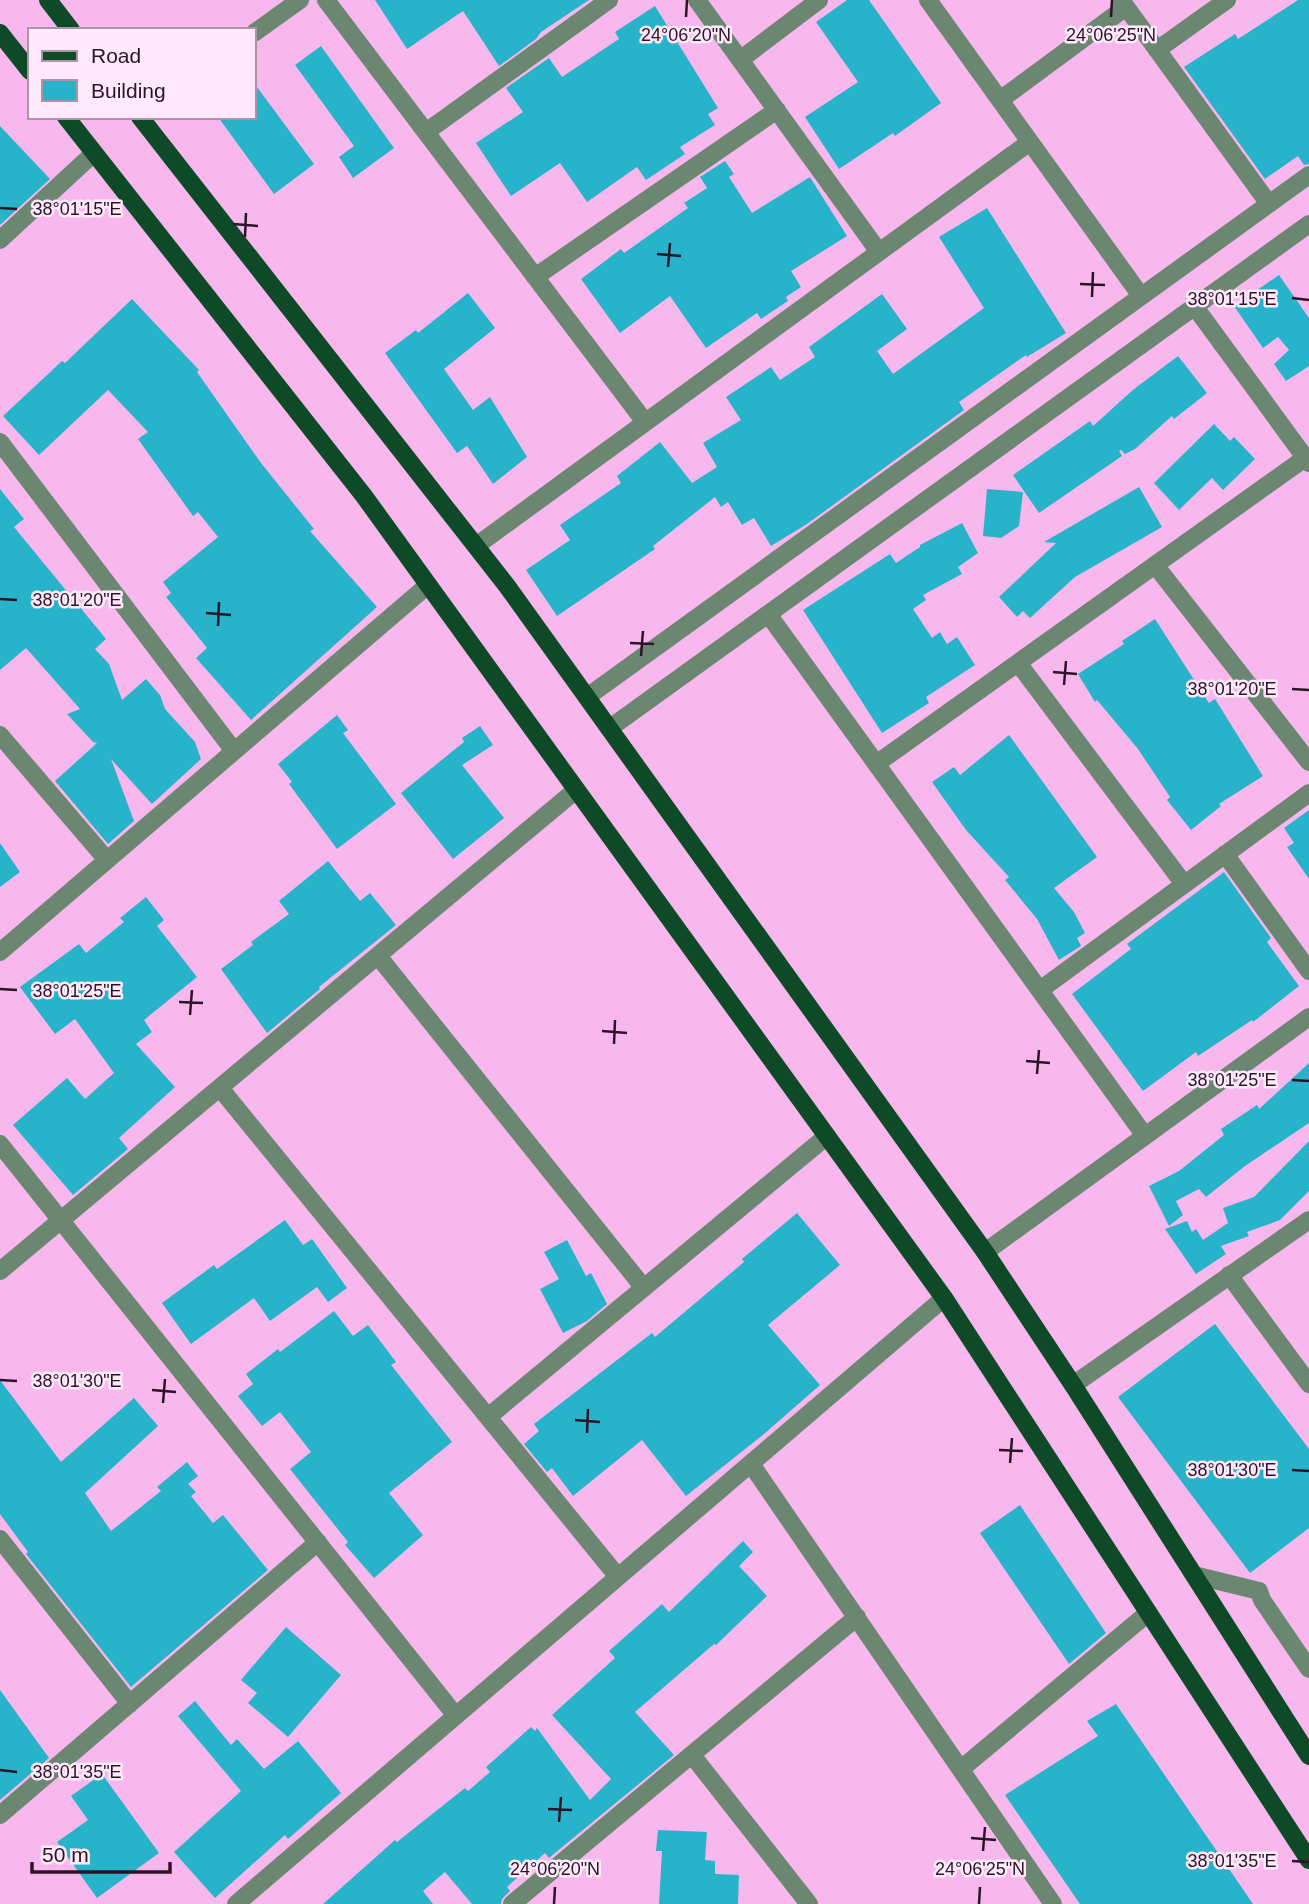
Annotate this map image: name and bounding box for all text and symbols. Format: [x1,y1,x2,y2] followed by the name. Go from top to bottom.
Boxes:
[641,25,731,45] text: 24°06'20"N
[1066,25,1156,45] text: 24°06'25"N
[28,28,256,119] legend
[91,44,141,67] text: Road
[91,79,166,102] text: Building
[32,199,122,219] text: 38°01'15"E
[1187,289,1277,309] text: 38°01'15"E
[32,590,122,610] text: 38°01'20"E
[1187,679,1277,699] text: 38°01'20"E
[32,981,122,1001] text: 38°01'25"E
[1187,1070,1277,1090] text: 38°01'25"E
[32,1371,122,1391] text: 38°01'30"E
[1187,1460,1277,1480] text: 38°01'30"E
[32,1762,122,1782] text: 38°01'35"E
[32,1830,170,1874] scale bar
[42,1843,89,1866] text: 50 m
[1187,1851,1277,1871] text: 38°01'35"E
[510,1859,600,1879] text: 24°06'20"N
[935,1859,1025,1879] text: 24°06'25"N

